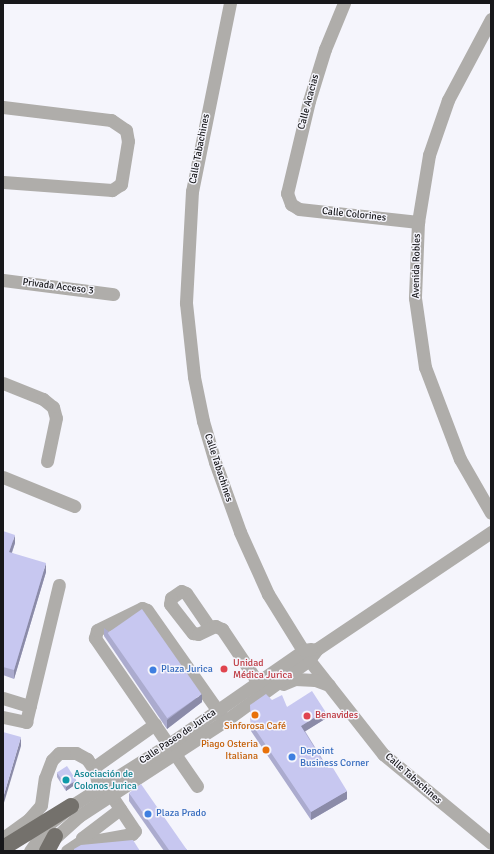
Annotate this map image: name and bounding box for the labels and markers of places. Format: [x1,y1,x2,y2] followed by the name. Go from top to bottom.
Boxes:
[233,657,292,680] place label: Unidad Médica Jurica
[218,663,230,675] marker: Unidad Médica Jurica
[161,664,213,676] place label: Plaza Jurica
[148,665,158,675] marker: Plaza Jurica
[250,710,260,720] marker: Sinforosa Café
[315,710,358,722] place label: Benavides
[302,711,312,721] marker: Benavides
[224,721,286,733] place label: Sinforosa Café
[201,738,258,762] place label: Piago Osteria Italiana
[261,745,271,755] marker: Piago Osteria Italiana
[300,745,369,768] place label: Depoint Business Corner
[287,752,297,762] marker: Depoint Business Corner
[74,768,137,792] place label: Asociación de Colonos Jurica
[61,775,71,785] marker: Asociación de Colonos Jurica
[156,808,206,820] place label: Plaza Prado
[143,809,153,819] marker: Plaza Prado

